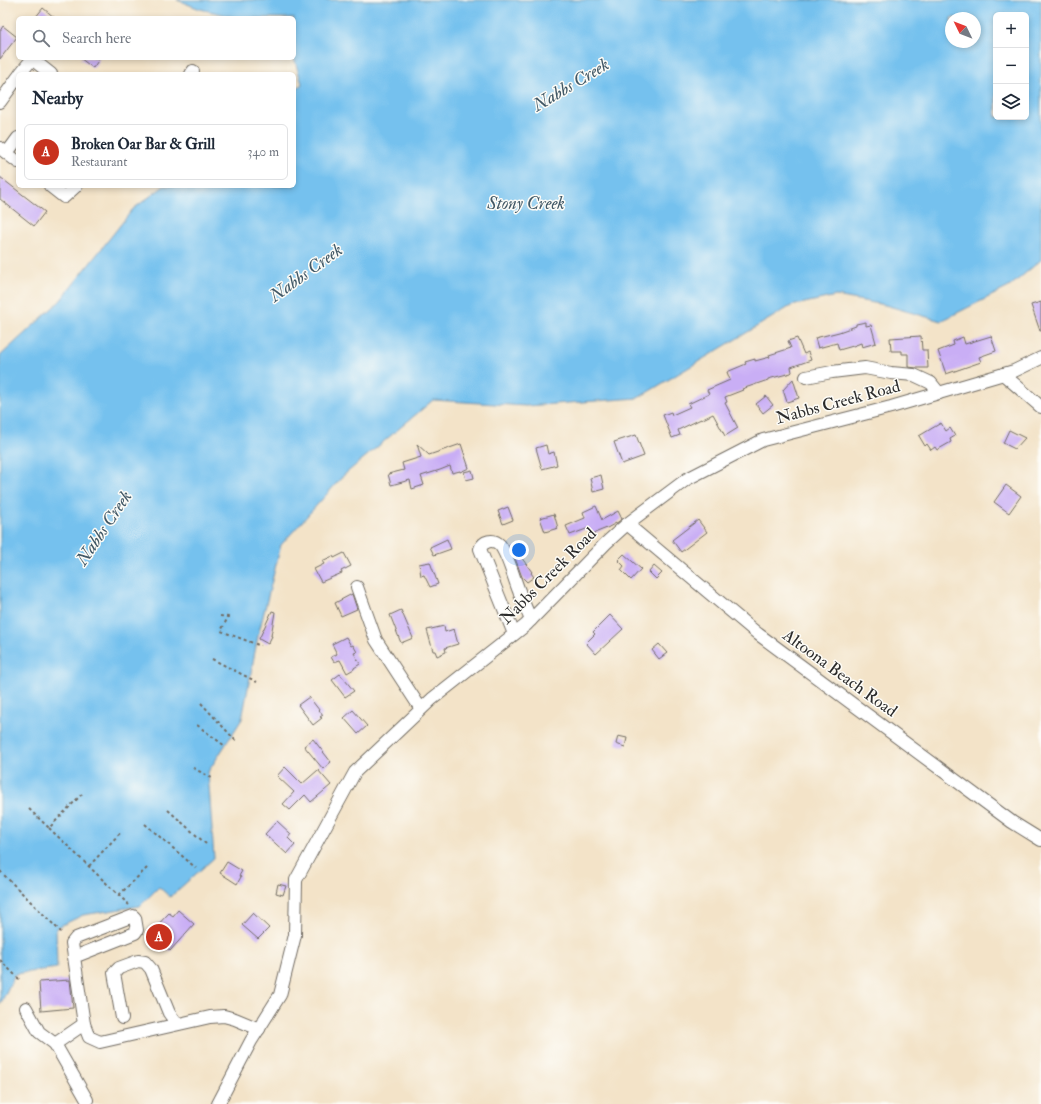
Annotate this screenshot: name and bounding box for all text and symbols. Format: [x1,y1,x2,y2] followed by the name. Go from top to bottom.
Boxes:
[945,12,981,48] north arrow
[993,12,1029,120] map controls
[993,12,1029,48] button: +
[16,16,296,60] search box
[30,27,52,49] icon: search
[62,29,131,48] text: Search here
[993,48,1029,84] button: −
[528,53,613,117] water label: Nabbs Creek
[993,84,1029,120] button: layers
[32,88,83,109] text: Nearby
[71,135,215,154] text: Broken Oar Bar & Grill
[42,144,50,160] text: A
[248,144,279,160] text: 340 m
[71,154,127,170] text: Restaurant
[486,192,565,215] water label: Stony Creek
[264,239,347,308] water label: Nabbs Creek
[773,375,903,429] street label: Nabbs Creek Road
[70,486,137,571] water label: Nabbs Creek
[495,523,601,629] street label: Nabbs Creek Road
[509,540,529,560] your location
[778,624,902,722] street label: Altoona Beach Road
[146,922,172,952] pin: A

